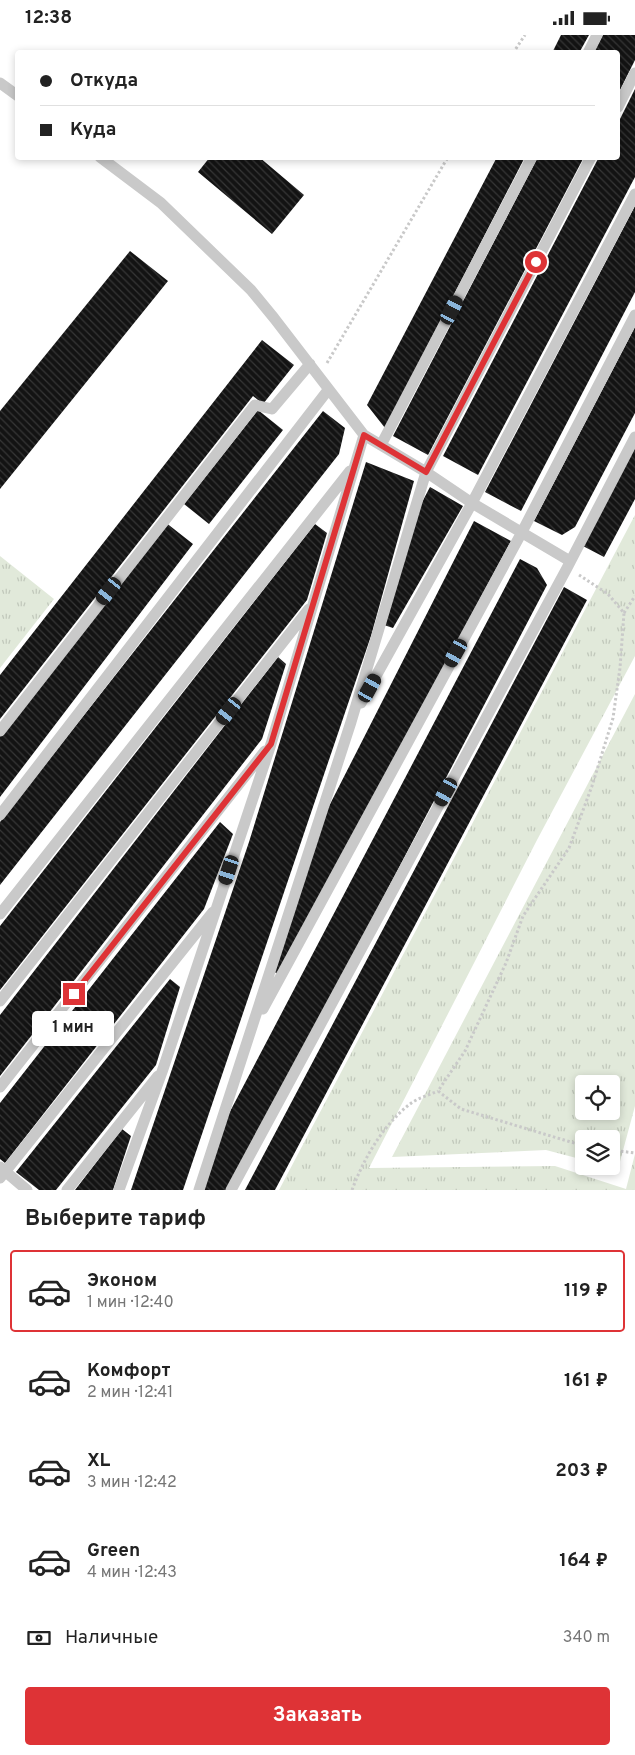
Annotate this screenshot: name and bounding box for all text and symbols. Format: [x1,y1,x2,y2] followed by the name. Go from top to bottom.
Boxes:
[25,6,72,30] text: 12:38
[70,69,138,93] text: Откуда
[70,118,116,142] text: Куда
[525,251,547,273] route start
[438,293,465,327] car
[93,575,124,607] car
[442,636,469,670] car
[356,671,383,705] car
[213,695,244,727] car
[432,775,459,809] car
[217,853,240,887] car
[63,983,85,1005] route end
[33,1011,115,1047] callout: 1 мин
[52,1018,94,1038] text: 1 мин
[575,1075,620,1175] map controls
[575,1075,620,1120] button: locate
[575,1130,620,1175] button: layers
[25,1206,206,1233] text: Выберите тариф
[27,1269,72,1314] icon: car
[87,1269,157,1293] text: Эконом
[564,1279,608,1303] text: 119 ₽
[87,1293,174,1313] text: 1 мин · 12:40
[27,1359,72,1404] icon: car
[87,1359,170,1383] text: Комфорт
[564,1369,608,1393] text: 161 ₽
[87,1383,173,1403] text: 2 мин · 12:41
[27,1449,72,1494] icon: car
[87,1449,110,1473] text: XL
[555,1459,608,1483] text: 203 ₽
[87,1473,177,1493] text: 3 мин · 12:42
[27,1539,72,1584] icon: car
[87,1539,140,1563] text: Green
[559,1549,608,1573] text: 164 ₽
[87,1563,177,1583] text: 4 мин · 12:43
[25,1624,53,1652] icon: cash
[65,1626,158,1650] text: Наличные
[563,1628,610,1648] text: 340 m
[25,1687,610,1745] button: Заказать

